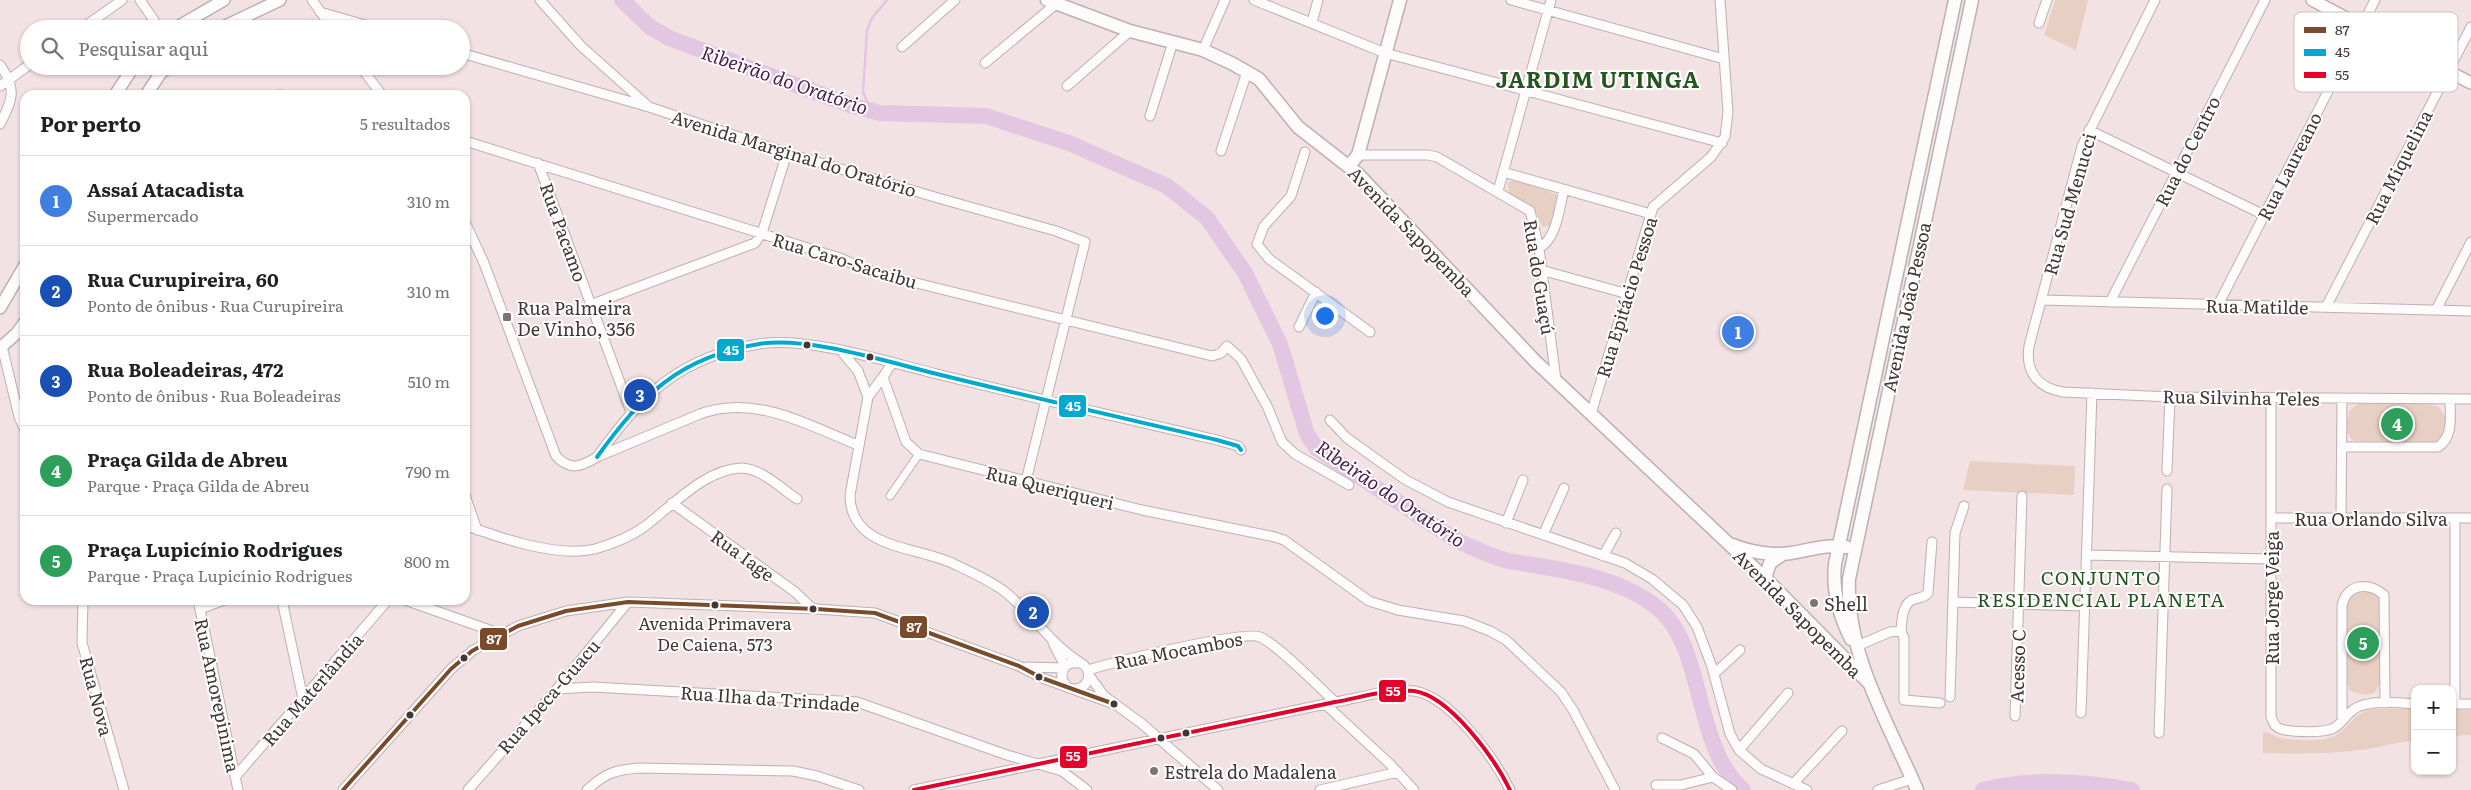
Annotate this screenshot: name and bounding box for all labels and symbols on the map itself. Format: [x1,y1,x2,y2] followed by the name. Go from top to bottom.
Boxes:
[2294,12,2458,92] legend
[2335,19,2350,39] text: 87
[698,37,872,121] water label: Ribeirão do Oratório
[2335,41,2350,61] text: 45
[1496,62,1700,95] district label: JARDIM UTINGA
[2335,64,2349,84] text: 55
[2148,91,2226,211] street label: Rua do Centro
[668,103,920,203] street label: Avenida Marginal do Oratório
[2357,105,2439,229] street label: Rua Miquelina
[2250,107,2328,225] street label: Rua Laureano
[2036,130,2102,278] street label: Rua Sud Menucci
[1342,160,1482,303] street label: Avenida Sapopemba
[534,179,594,285] street label: Rua Pacamo
[1589,213,1663,381] street label: Rua Epitácio Pessoa
[1518,217,1562,337] street label: Rua do Guaçú
[1875,219,1937,395] street label: Avenida João Pessoa
[769,225,921,295] street label: Rua Caro-Sacaibu
[2205,292,2309,320] street label: Rua Matilde
[517,294,635,342] place label: Rua Palmeira De Vinho, 356
[1312,303,1338,329] your location
[501,311,513,323] marker: Rua Palmeira De Vinho, 356
[1722,313,1754,351] pin: 1
[716,338,745,362] line badge: 45
[723,339,739,359] text: 45
[802,340,812,350] unlabelled marker
[865,352,875,362] unlabelled marker
[624,376,656,414] pin: 3
[2162,382,2320,412] street label: Rua Silvinha Teles
[1058,394,1087,418] line badge: 45
[1065,395,1081,415] text: 45
[2381,405,2413,443] pin: 4
[1311,433,1471,553] water label: Ribeirão do Oratório
[983,458,1117,516] street label: Rua Queriqueri
[2294,505,2448,532] street label: Rua Orlando Silva
[706,523,780,587] street label: Rua Iage
[2258,531,2285,665] street label: Rua Jorge Veiga
[1727,542,1869,684] street label: Avenida Sapopemba
[1977,563,2225,613] district label: CONJUNTO RESIDENCIAL PLANETA
[1824,590,1868,617] place label: Shell
[1017,593,1049,631] pin: 2
[1808,597,1820,609] marker: Shell
[710,600,720,610] marker: Avenida Primavera De Caiena, 573
[808,604,818,614] unlabelled marker
[638,610,793,656] place label: Avenida Primavera De Caiena, 573
[188,615,248,775] street label: Rua Amorepinima
[899,615,928,639] line badge: 87
[906,616,922,636] text: 87
[1112,624,1244,676] street label: Rua Mocambos
[2347,624,2379,662] pin: 5
[255,626,369,752] street label: Rua Materlândia
[479,627,508,651] line badge: 87
[486,628,502,648] text: 87
[2002,628,2032,704] street label: Acesso C
[490,633,606,759] street label: Rua Ipeca-Guacu
[73,653,121,739] street label: Rua Nova
[459,653,469,663] unlabelled marker
[1034,672,1044,682] unlabelled marker
[679,678,861,718] street label: Rua Ilha da Trindade
[1378,679,1407,703] line badge: 55
[1385,680,1401,700] text: 55
[1109,699,1119,709] unlabelled marker
[405,710,415,720] unlabelled marker
[1181,728,1191,738] unlabelled marker
[1156,733,1166,743] unlabelled marker
[1059,745,1088,769] line badge: 55
[1065,745,1081,765] text: 55
[1164,758,1337,785] place label: Estrela do Madalena
[1148,765,1160,777] marker: Estrela do Madalena

